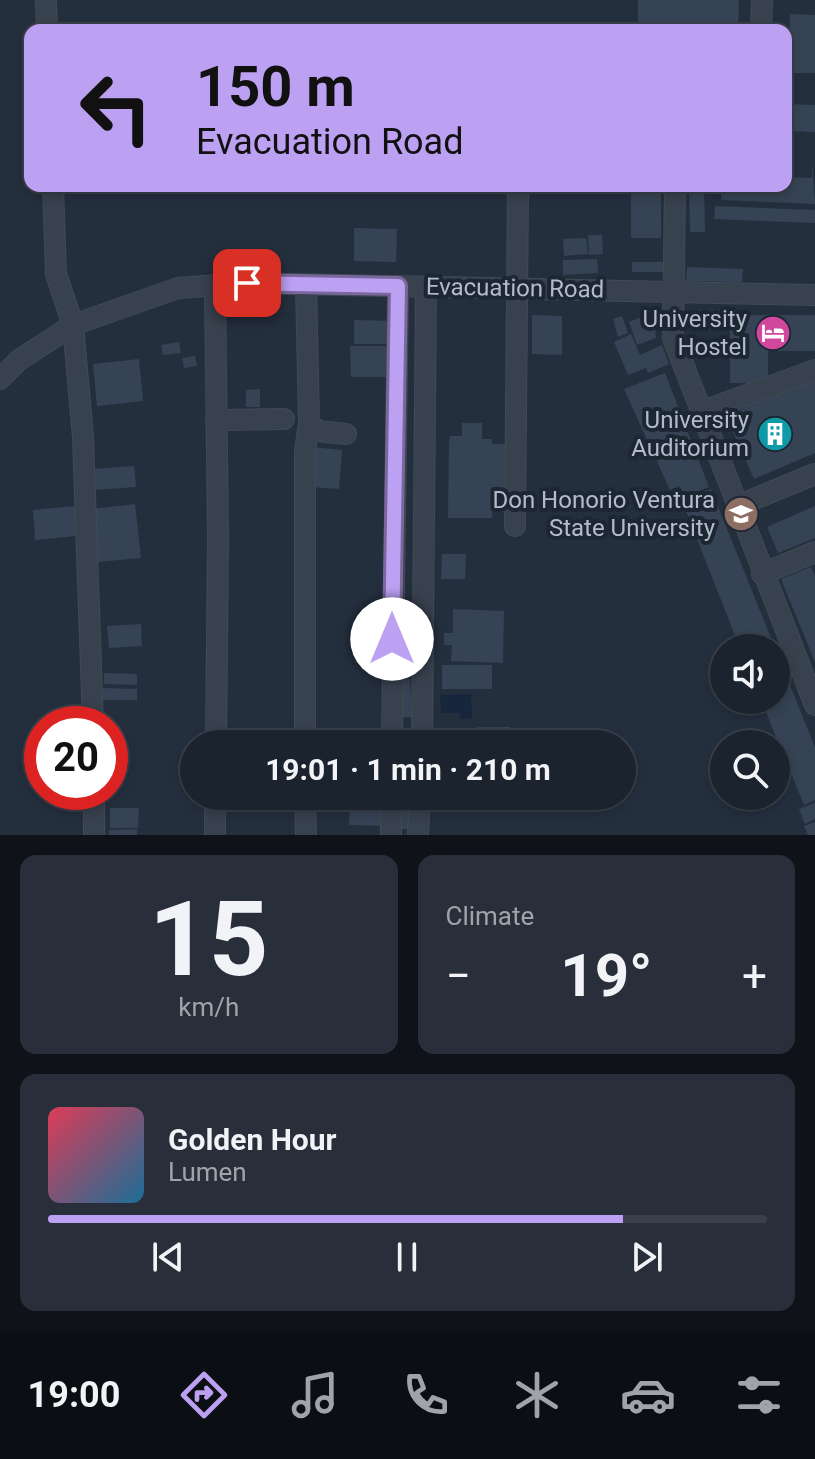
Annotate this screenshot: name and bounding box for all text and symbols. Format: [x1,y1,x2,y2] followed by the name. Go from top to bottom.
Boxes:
[196,54,355,120] text: 150 m
[64,56,168,160] icon: left
[196,121,464,163] text: Evacuation Road
[213,249,281,317] pin
[225,261,269,305] icon: arrive
[426,272,604,304] street label: Evacuation Road
[643,305,748,361] place label: University Hostel
[754,314,792,352] hotel icon: University Hostel
[631,406,750,462] place label: University Auditorium
[756,415,794,453] building icon: University Auditorium
[492,486,716,542] place label: Don Honorio Ventura State University
[722,495,760,533] school or university icon: Don Honorio Ventura State University
[350,597,434,681] position arrow
[710,634,790,810] map controls
[710,634,790,714] button: sound
[24,706,128,810] speed limit sign: 20
[710,730,790,810] button: search
[265,752,551,787] text: 19:01 · 1 min · 210 m
[149,879,268,1000] text: 15
[446,901,534,931] text: Climate
[560,940,652,1011] text: 19°
[446,950,471,1002] text: −
[742,950,767,1002] text: +
[178,992,239,1022] text: km/h
[168,1122,337,1157] text: Golden Hour
[168,1157,247,1187] text: Lumen
[146,1235,190,1279] icon: previous
[385,1235,429,1279] icon: pause
[625,1235,669,1279] icon: next
[176,1367,232,1423] icon: directions
[287,1367,343,1423] icon: music
[398,1367,454,1423] icon: phone
[509,1367,565,1423] icon: climate
[620,1367,676,1423] icon: car
[731,1367,787,1423] icon: filters
[28,1374,120,1416] text: 19:00

